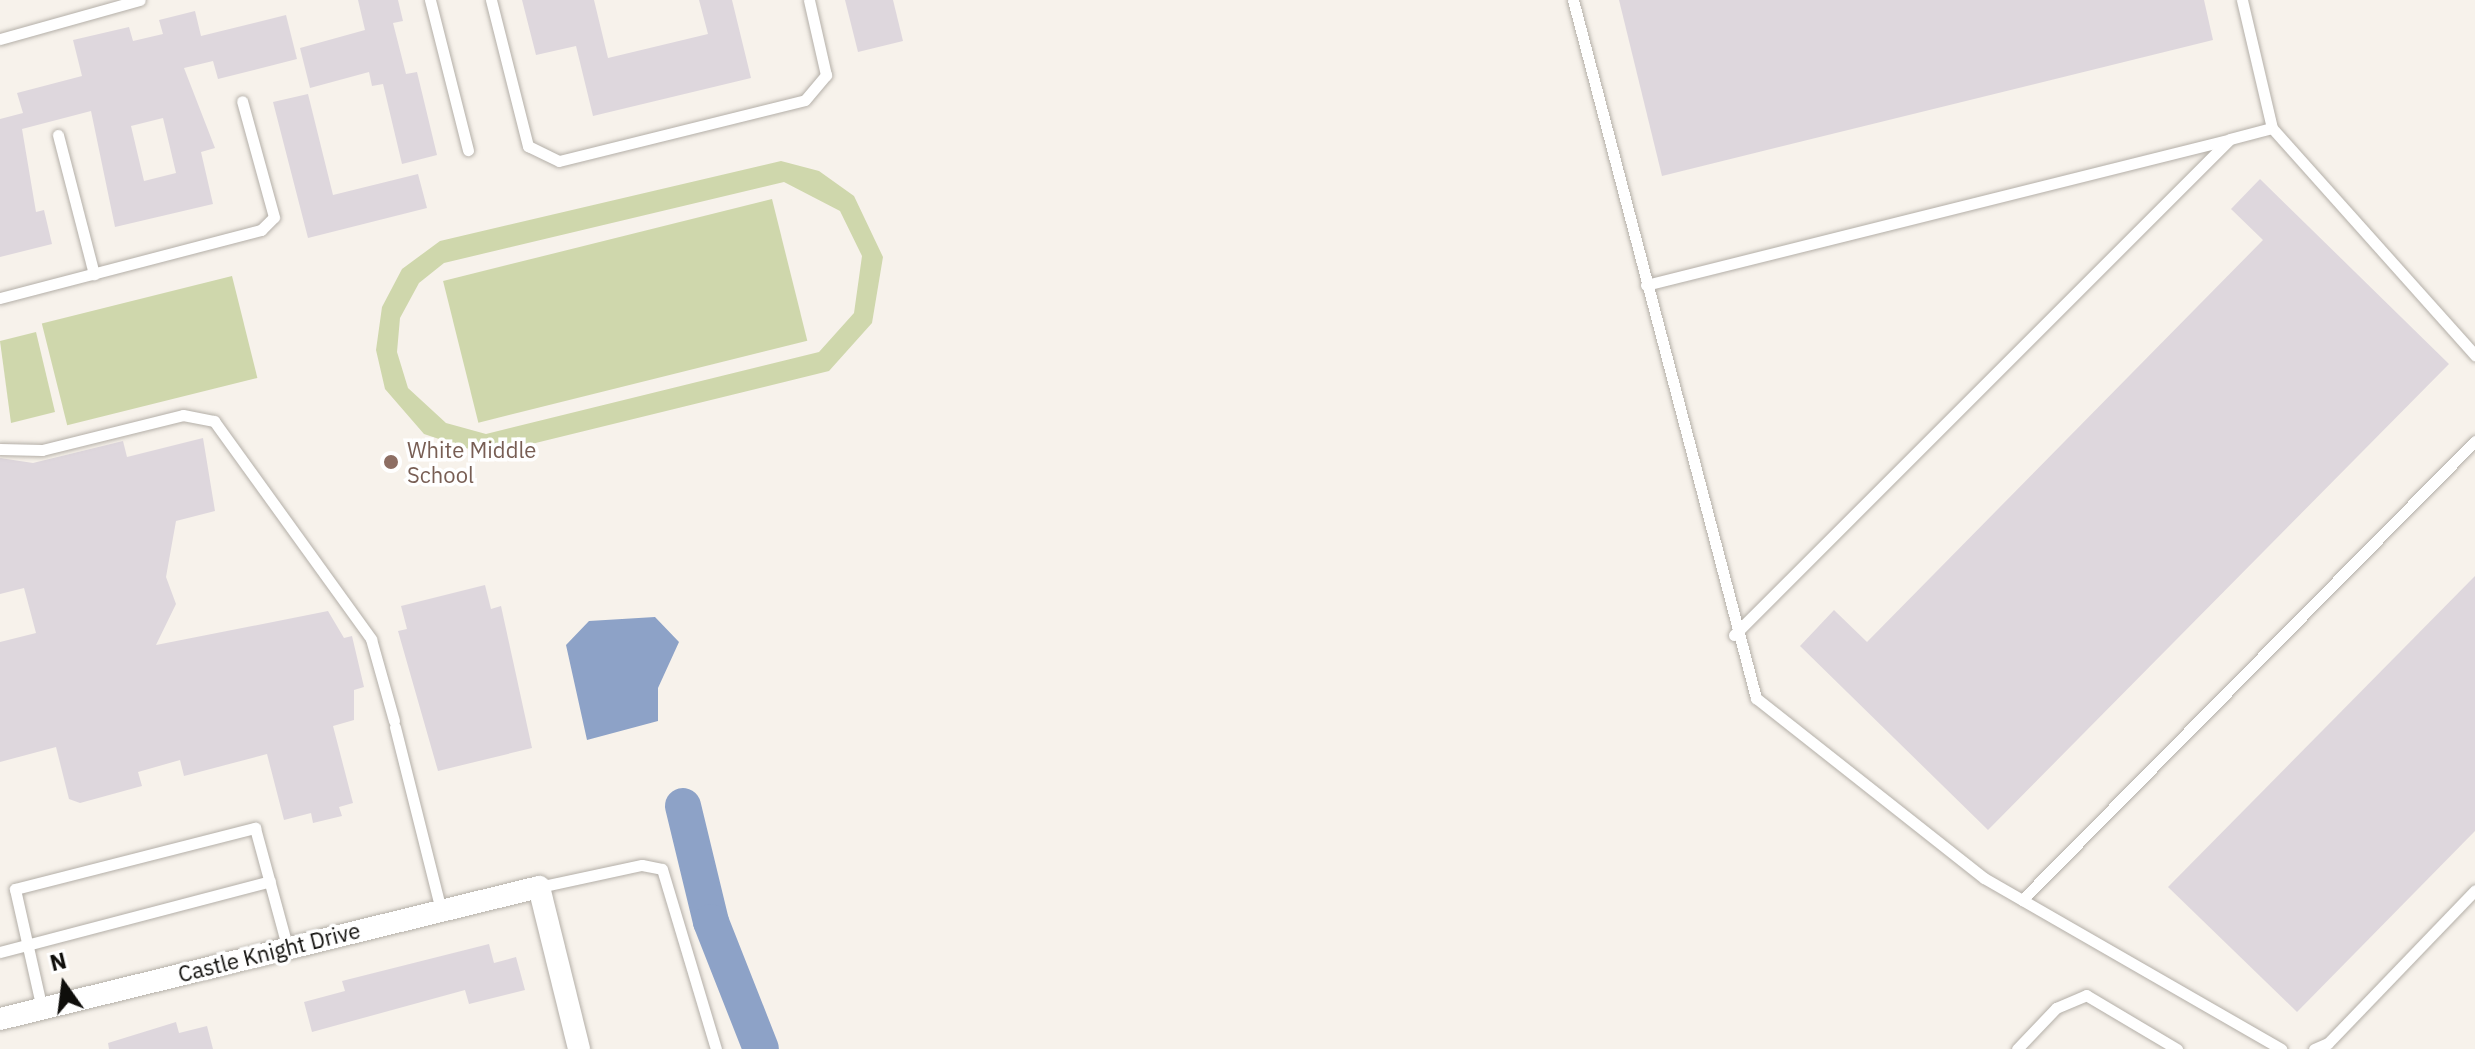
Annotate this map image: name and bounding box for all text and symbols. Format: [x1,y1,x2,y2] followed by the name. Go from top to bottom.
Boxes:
[407,436,536,488] place label: White Middle School
[382,453,400,471] marker: White Middle School
[175,917,363,987] street label: Castle Knight Drive
[24,945,104,1025] north arrow
[47,945,69,977] text: N

